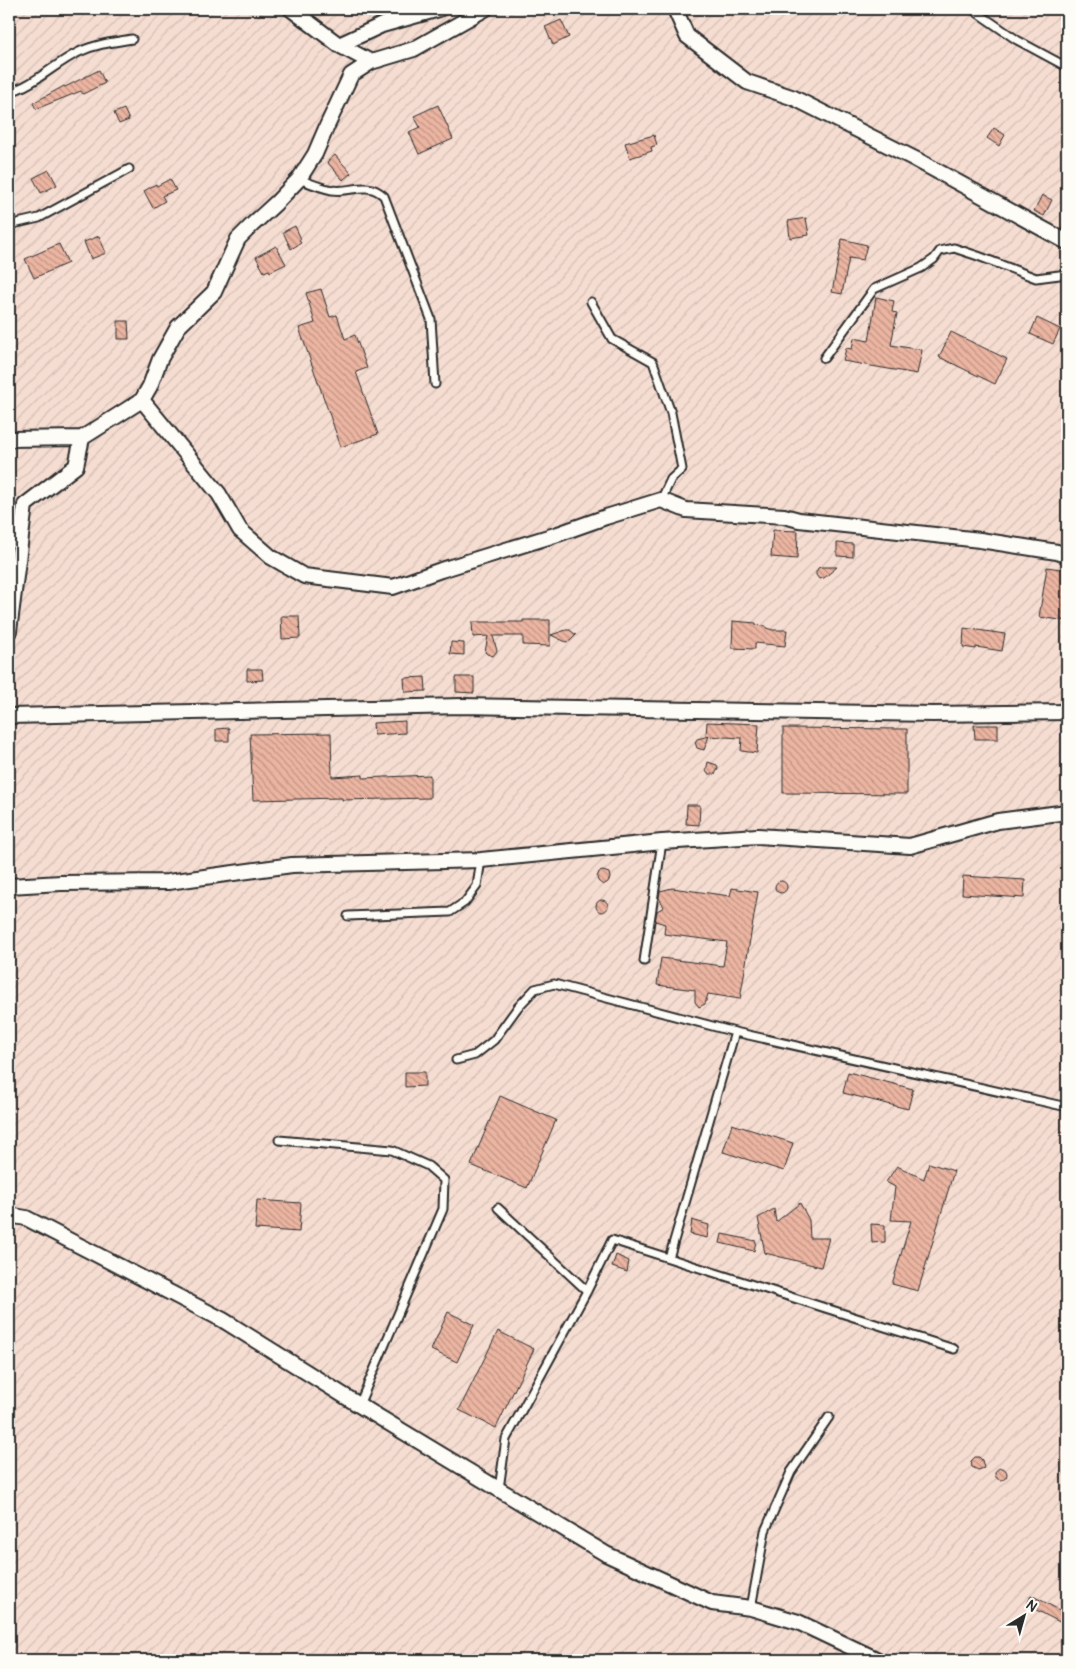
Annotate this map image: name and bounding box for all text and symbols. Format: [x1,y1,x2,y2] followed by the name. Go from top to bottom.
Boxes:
[998,1592,1048,1642] north arrow
[1023,1596,1040,1616] text: N

